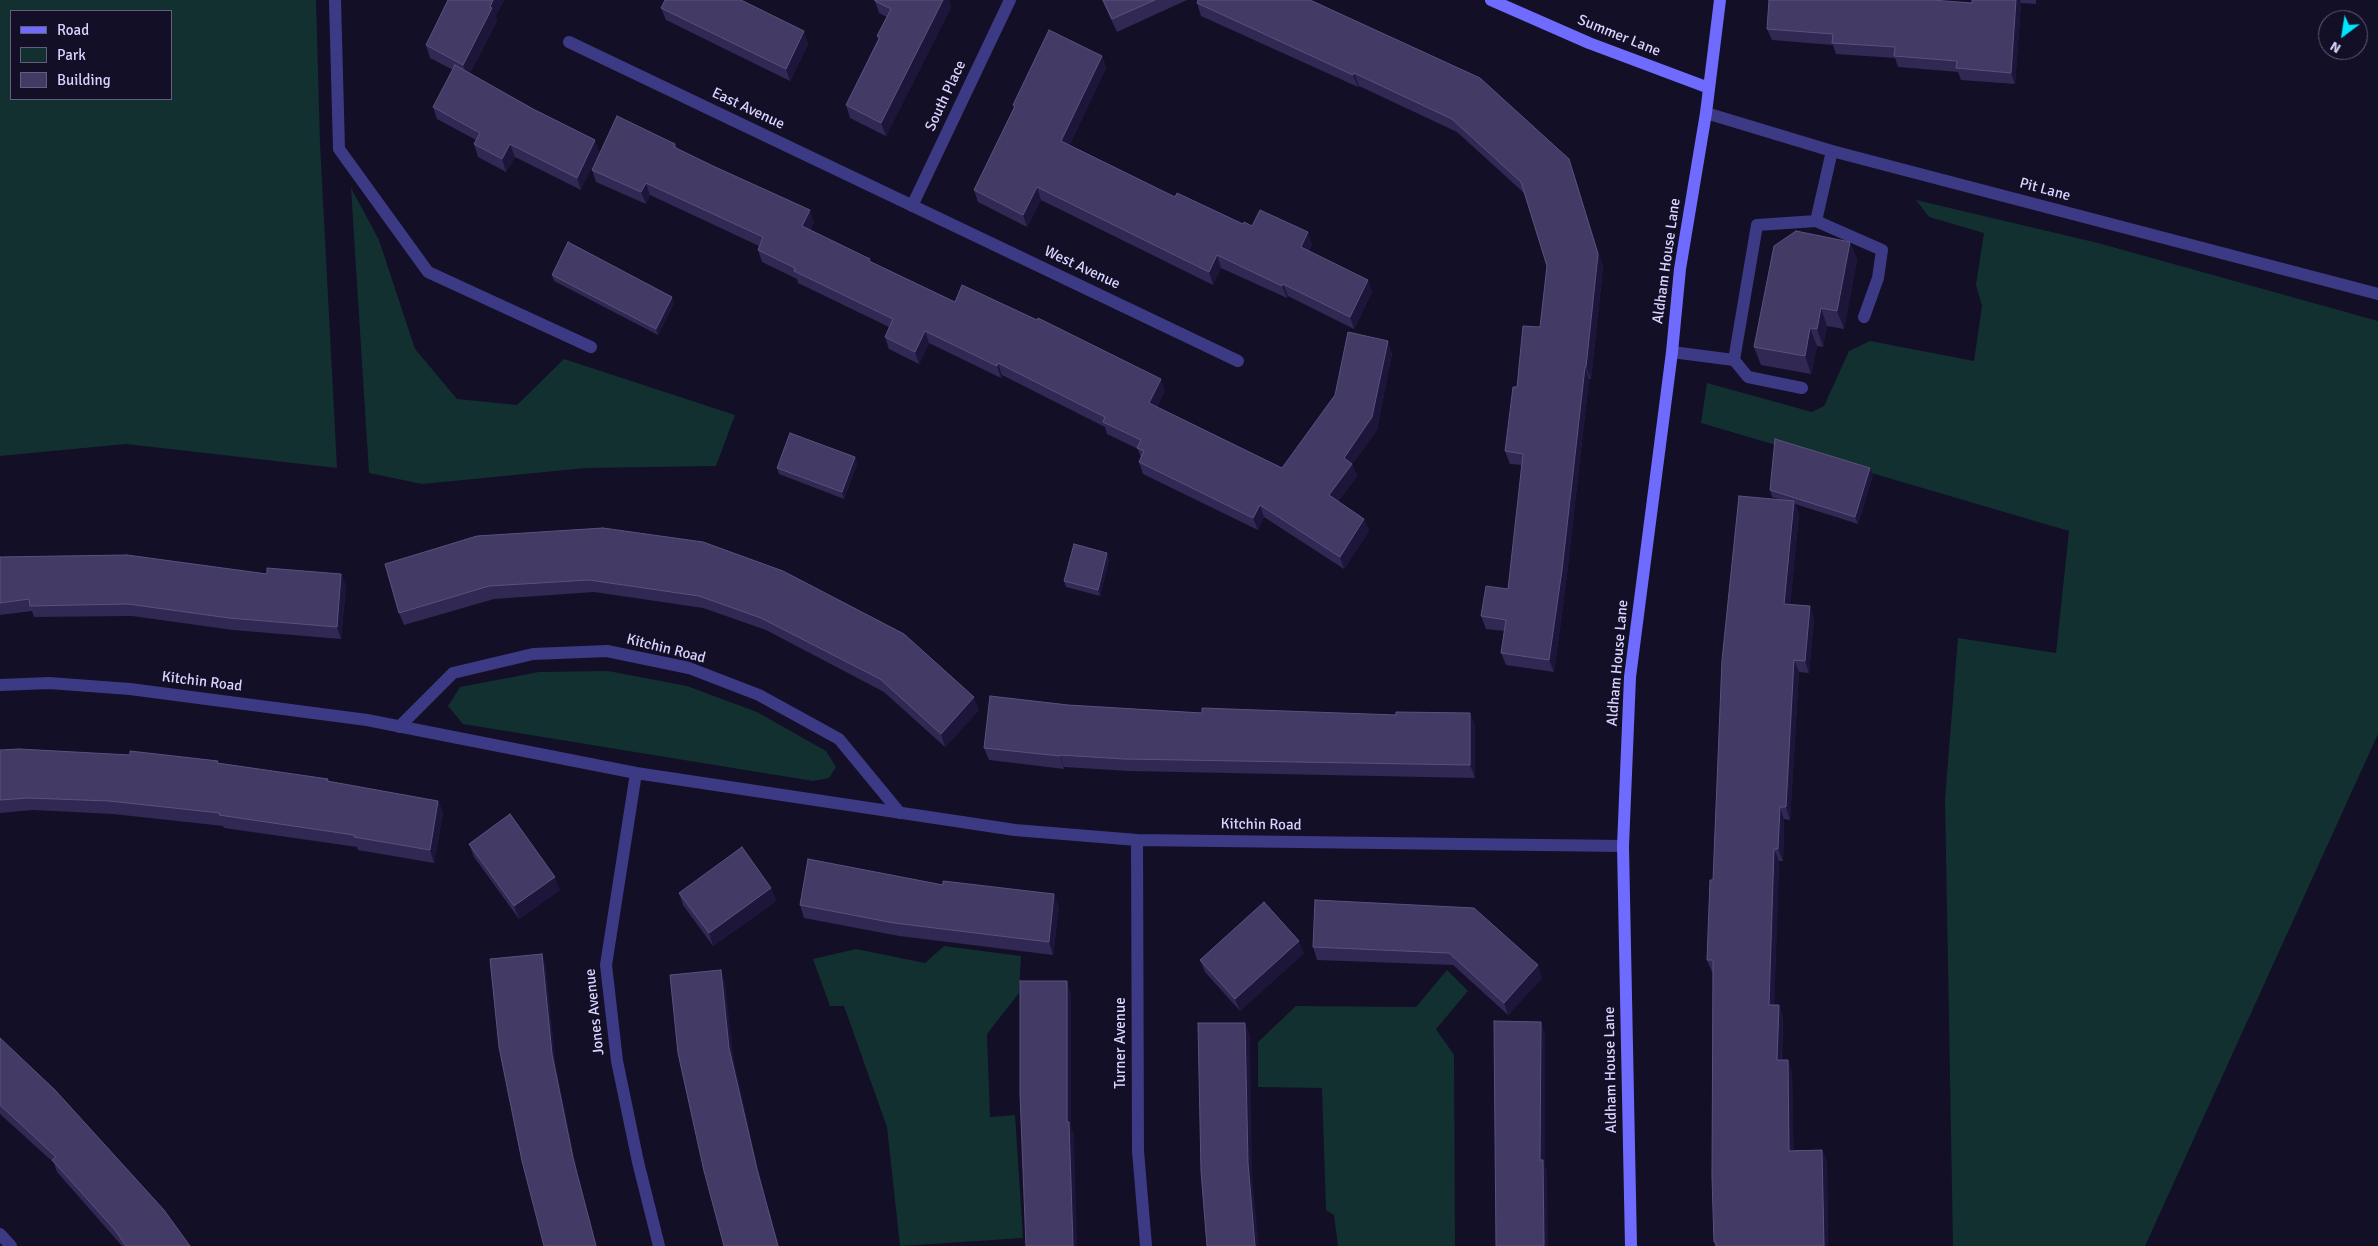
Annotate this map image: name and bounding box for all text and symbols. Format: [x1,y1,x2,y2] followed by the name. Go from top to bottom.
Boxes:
[10,10,172,100] legend
[2318,10,2368,60] north arrow
[1575,11,1663,61] street label: Summer Lane
[57,21,89,39] text: Road
[2327,38,2344,57] text: N
[57,46,86,64] text: Park
[922,58,970,134] street label: South Place
[57,71,111,89] text: Building
[709,84,787,134] street label: East Avenue
[2018,175,2072,205] street label: Pit Lane
[1649,197,1685,325] street label: Aldham House Lane
[1041,243,1123,293] street label: West Avenue
[1604,599,1632,727] street label: Aldham House Lane
[625,630,707,668] street label: Kitchin Road
[161,668,243,696] street label: Kitchin Road
[1220,815,1302,835] street label: Kitchin Road
[582,968,608,1056] street label: Jones Avenue
[1112,997,1130,1089] street label: Turner Avenue
[1601,1006,1621,1134] street label: Aldham House Lane

